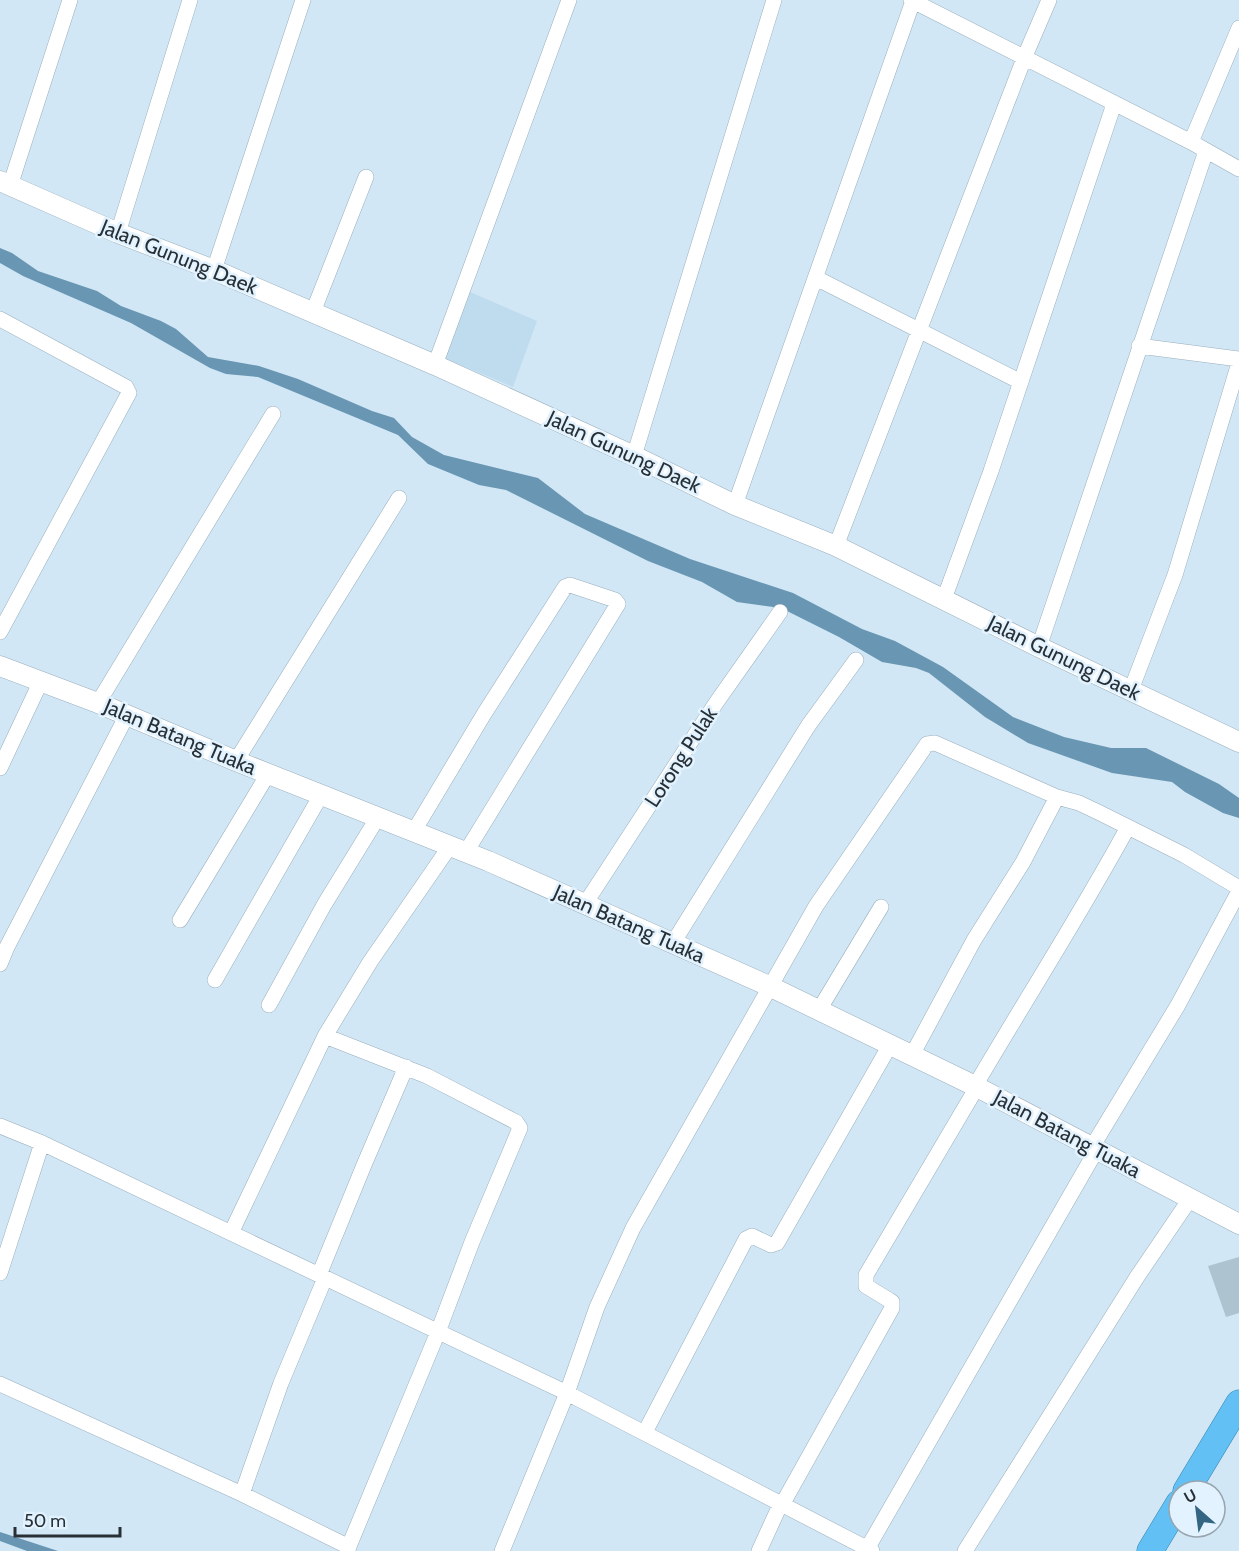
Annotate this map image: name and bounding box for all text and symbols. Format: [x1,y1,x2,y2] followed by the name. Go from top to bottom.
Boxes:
[96,213,262,300] street label: Jalan Gunung Daek
[542,405,706,498] street label: Jalan Gunung Daek
[983,609,1145,706] street label: Jalan Gunung Daek
[99,693,260,780] street label: Jalan Batang Tuaka
[639,702,722,811] street label: Lorong Pulak
[549,879,709,968] street label: Jalan Batang Tuaka
[989,1084,1145,1183] street label: Jalan Batang Tuaka
[1167,1479,1227,1539] north arrow
[1181,1485,1200,1507] text: U
[15,1500,120,1538] scale bar
[24,1510,66,1532] text: 50 m

